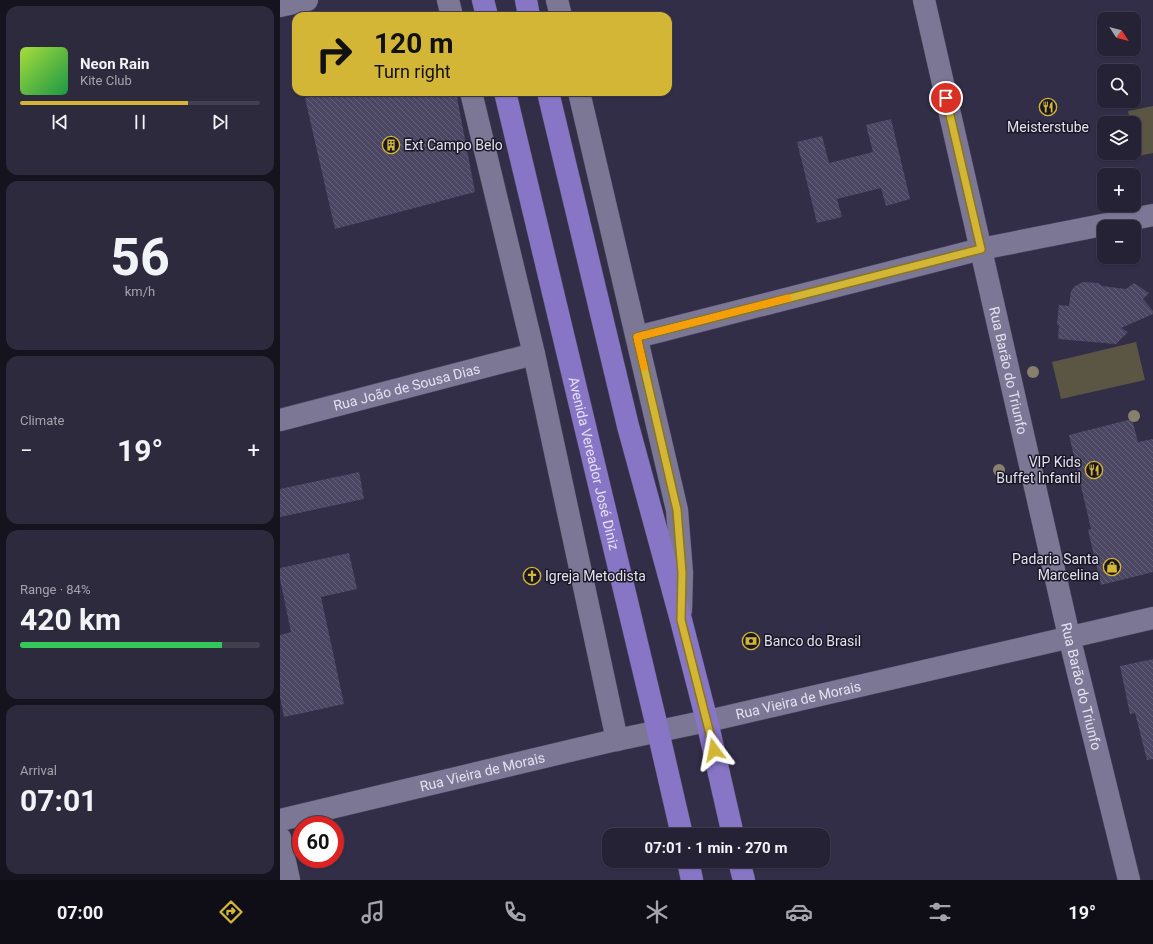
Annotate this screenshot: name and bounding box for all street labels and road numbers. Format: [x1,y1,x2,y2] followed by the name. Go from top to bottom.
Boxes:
[986,305,1031,436] street label: Rua Barão do Triunfo
[332,360,482,414] street label: Rua João de Sousa Dias
[566,375,622,552] street label: Avenida Vereador José Diniz
[1058,621,1105,752] street label: Rua Barão do Triunfo
[734,678,862,722] street label: Rua Vieira de Morais
[418,749,546,794] street label: Rua Vieira de Morais

